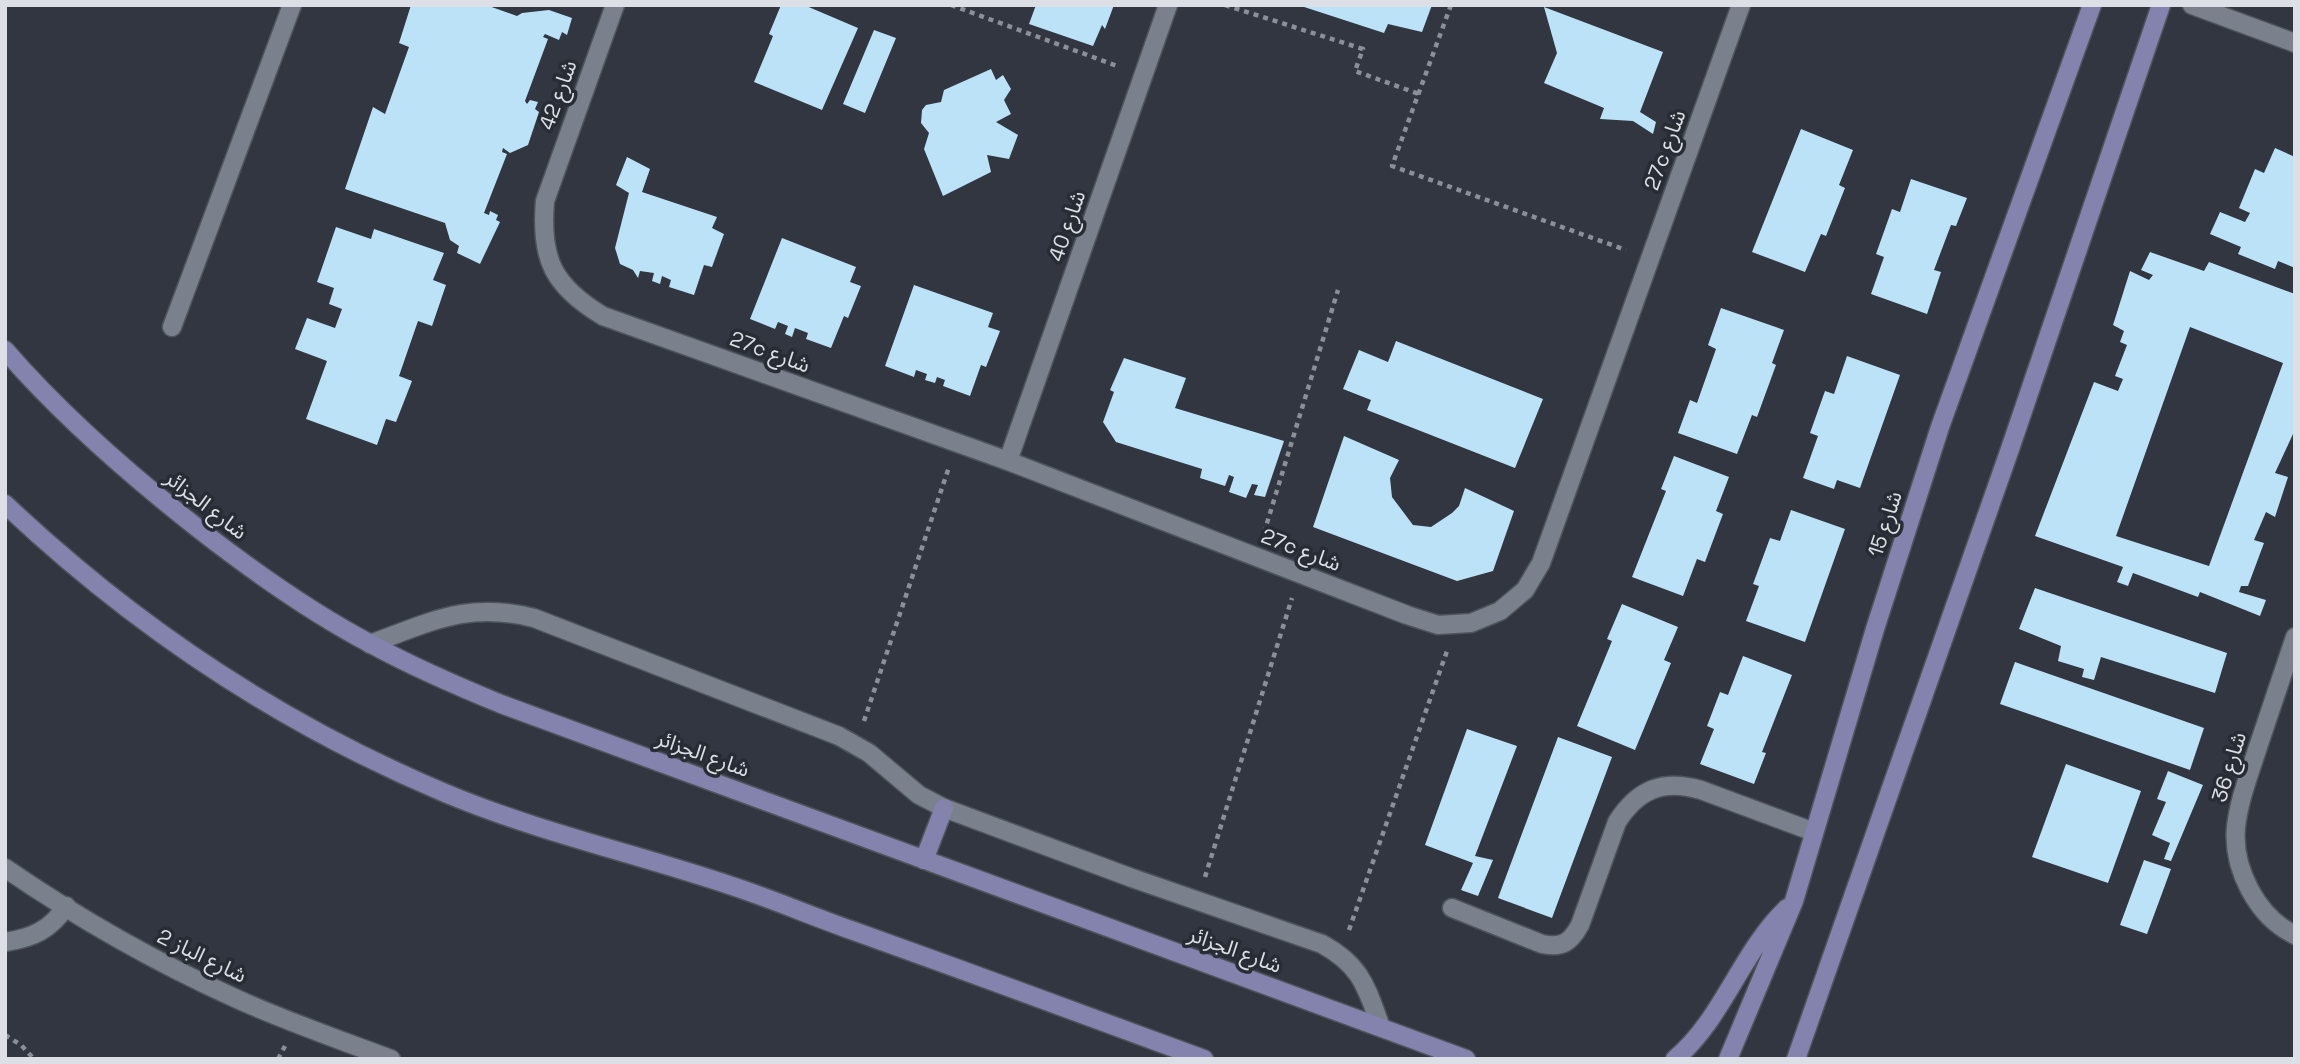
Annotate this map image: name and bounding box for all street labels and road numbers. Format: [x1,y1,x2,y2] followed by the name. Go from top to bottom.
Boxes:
[533,56,584,134] street label: شارع 42
[1638,106,1693,194] street label: 27c شارع
[1042,187,1093,265] street label: شارع 40
[726,325,814,380] street label: 27c شارع
[158,464,253,547] street label: شارع الجزائر
[1861,487,1910,561] street label: شارع 15
[1257,522,1345,579] street label: 27c شارع
[651,724,753,785] street label: شارع الجزائر
[2205,729,2254,806] street label: شارع 36
[1183,920,1285,981] street label: شارع الجزائر
[152,922,251,990] street label: شارع الباز 2

